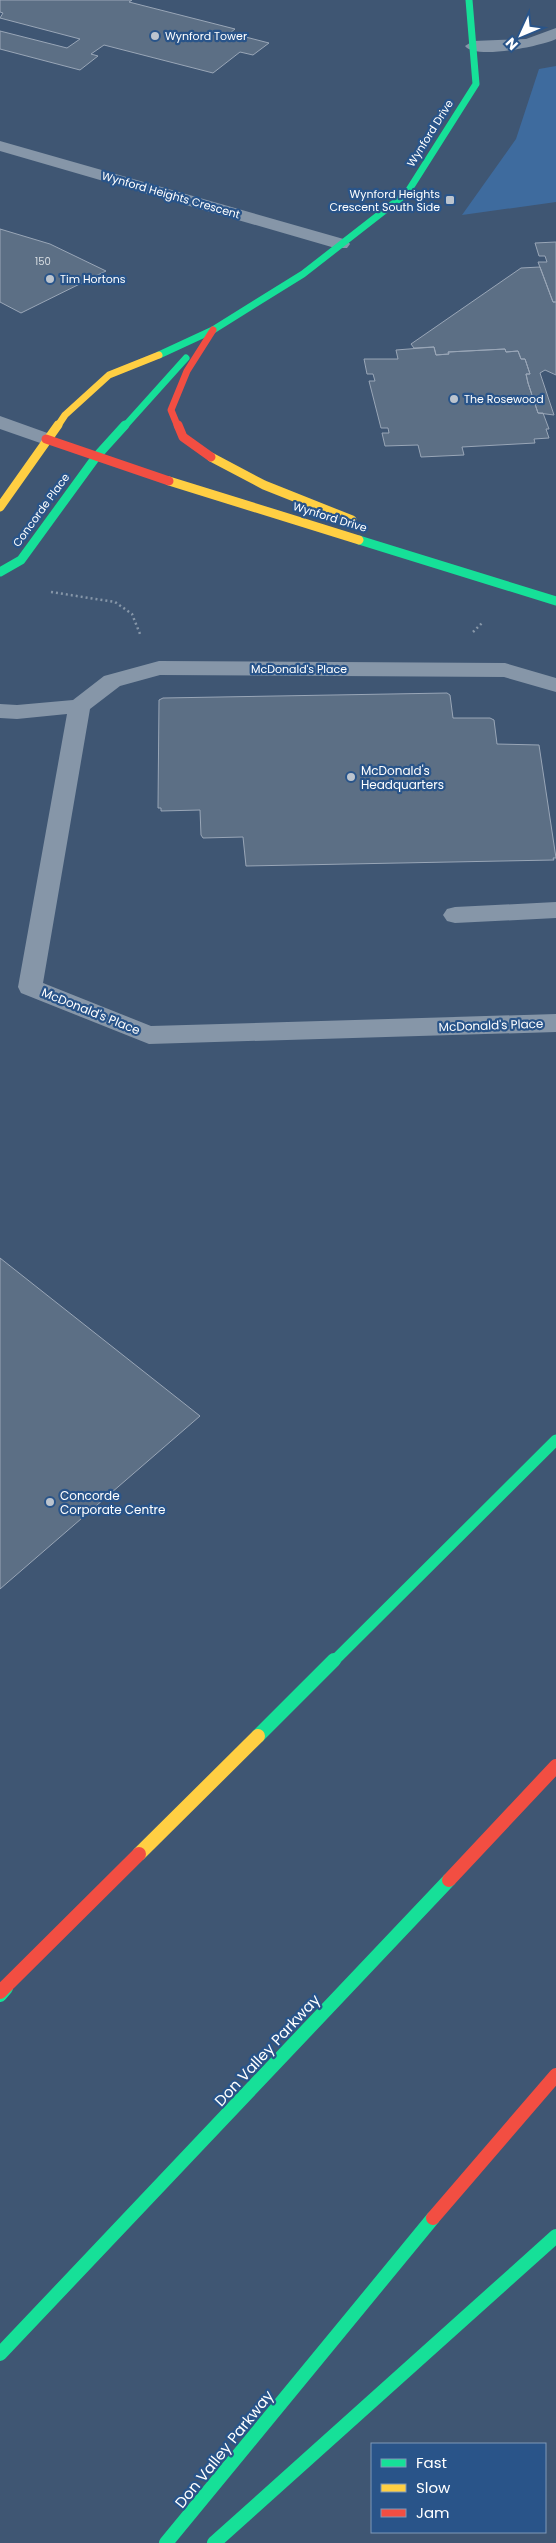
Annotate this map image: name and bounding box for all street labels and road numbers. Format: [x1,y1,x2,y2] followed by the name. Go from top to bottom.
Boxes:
[403,96,457,170] street label: Wynford Drive
[100,168,242,222] street label: Wynford Heights Crescent
[9,470,73,550] street label: Concorde Place
[291,498,369,536] street label: Wynford Drive
[251,661,347,677] street label: McDonald's Place
[39,983,143,1039] street label: McDonald's Place
[438,1015,544,1035] street label: McDonald's Place
[209,1989,325,2111] street label: Don Valley Parkway
[170,2385,279,2512] street label: Don Valley Parkway

